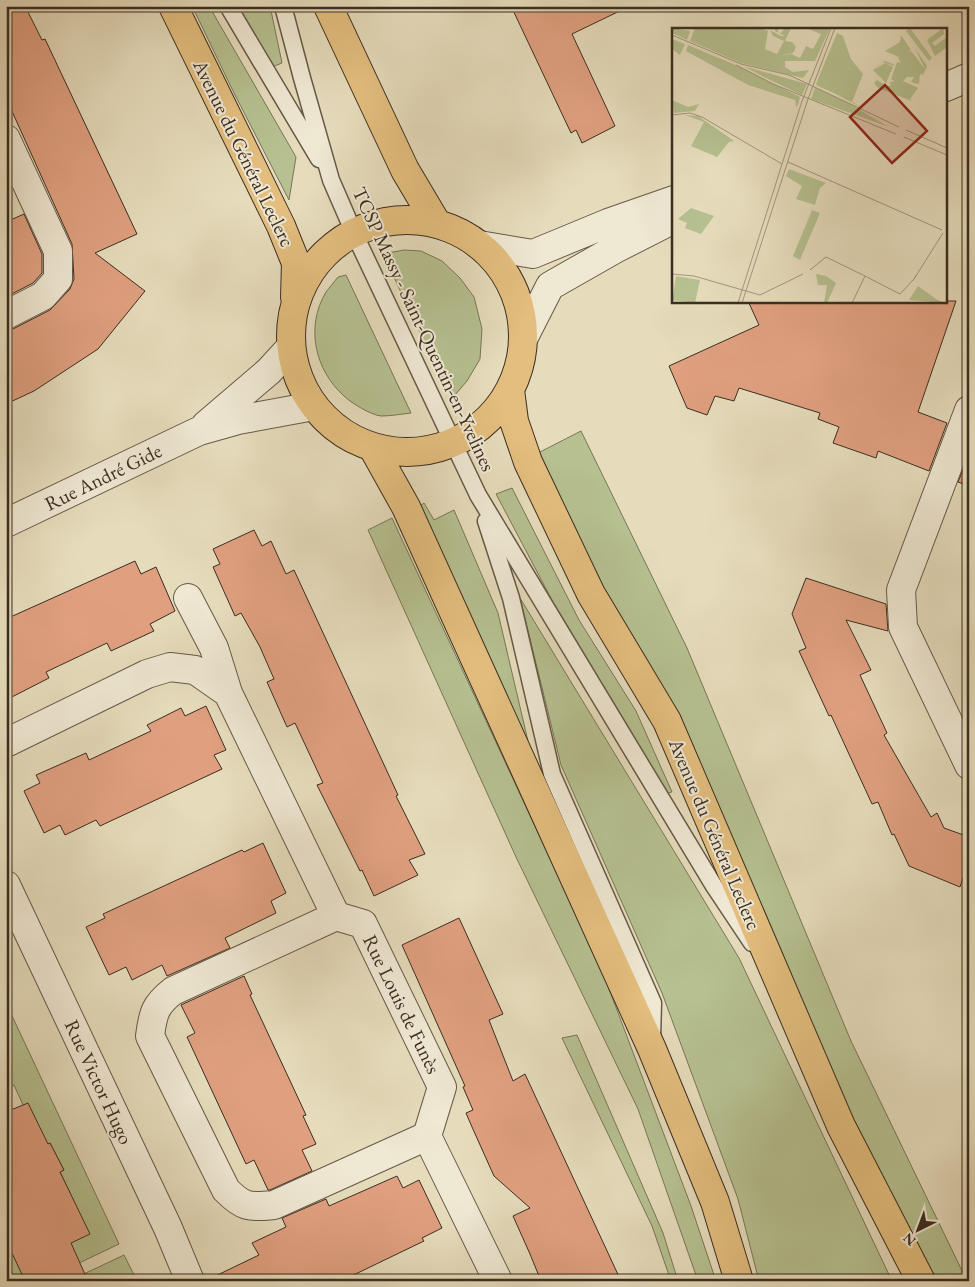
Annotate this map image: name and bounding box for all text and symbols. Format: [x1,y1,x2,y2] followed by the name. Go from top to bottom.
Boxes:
[672,28,948,302] inset map
[187,54,301,251] street label: Avenue du Général Leclerc
[346,182,502,476] street label: TCSP Massy - Saint-Quentin-en-Yvelines
[40,437,166,517] street label: Rue André Gide
[663,734,767,933] street label: Avenue du Général Leclerc
[357,930,447,1078] street label: Rue Louis de Funès
[59,1015,139,1149] street label: Rue Victor Hugo
[892,1204,942,1254] north arrow
[899,1229,920,1250] text: N

